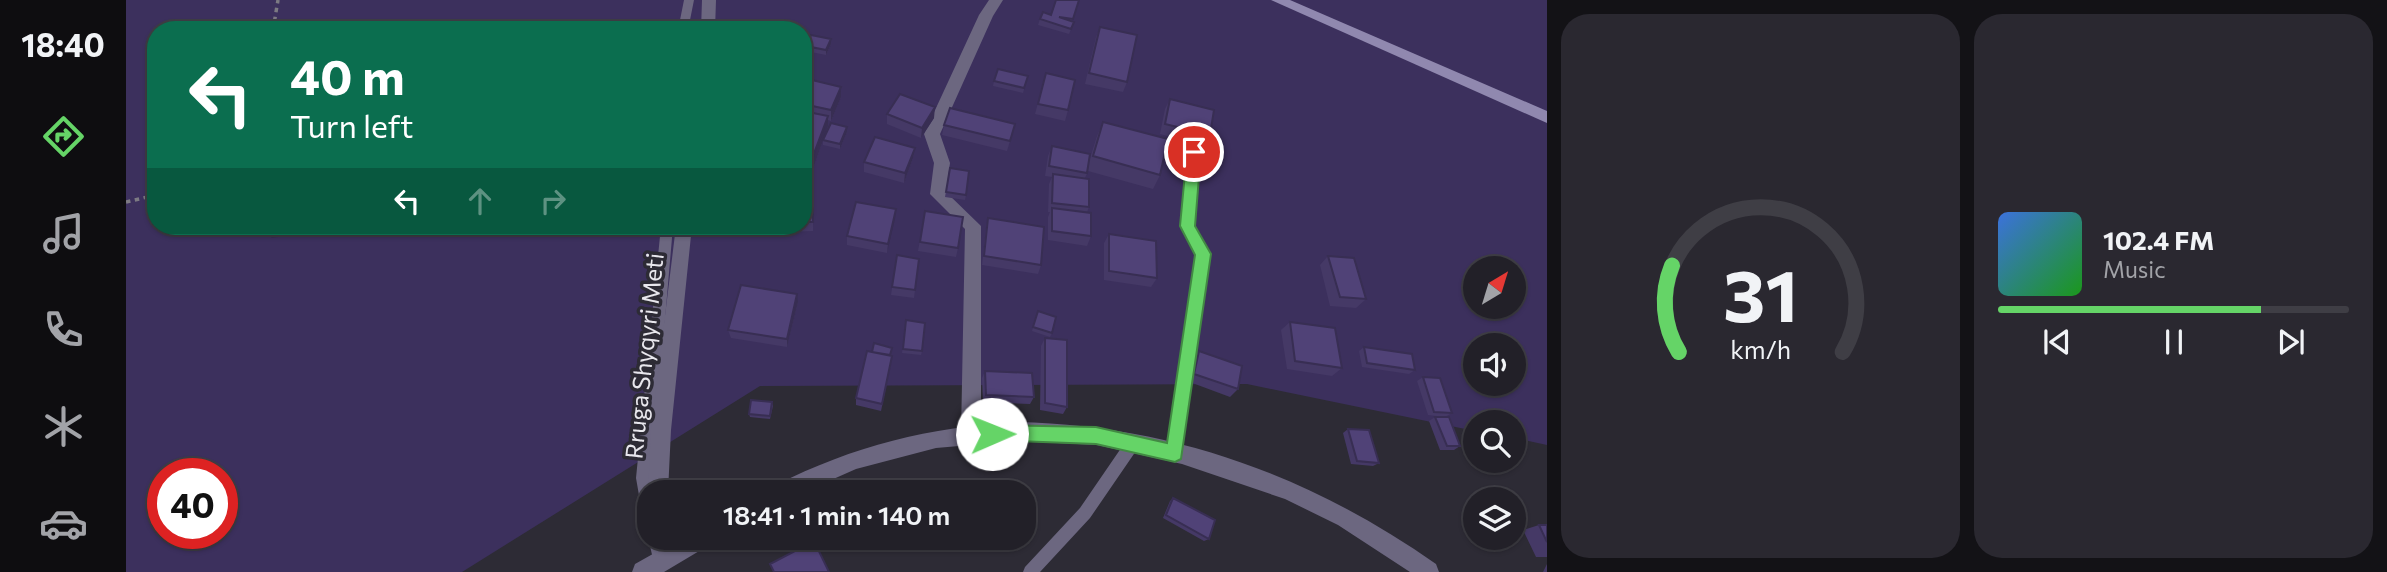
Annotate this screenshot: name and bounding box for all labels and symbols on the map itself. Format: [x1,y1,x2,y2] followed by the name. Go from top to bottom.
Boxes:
[1164,122,1224,182] pin
[618,251,669,460] street label: Rruga Shyqyri Meti
[1463,256,1526,318] north arrow
[955,397,1029,471] position arrow
[147,458,238,549] speed limit sign: 40

